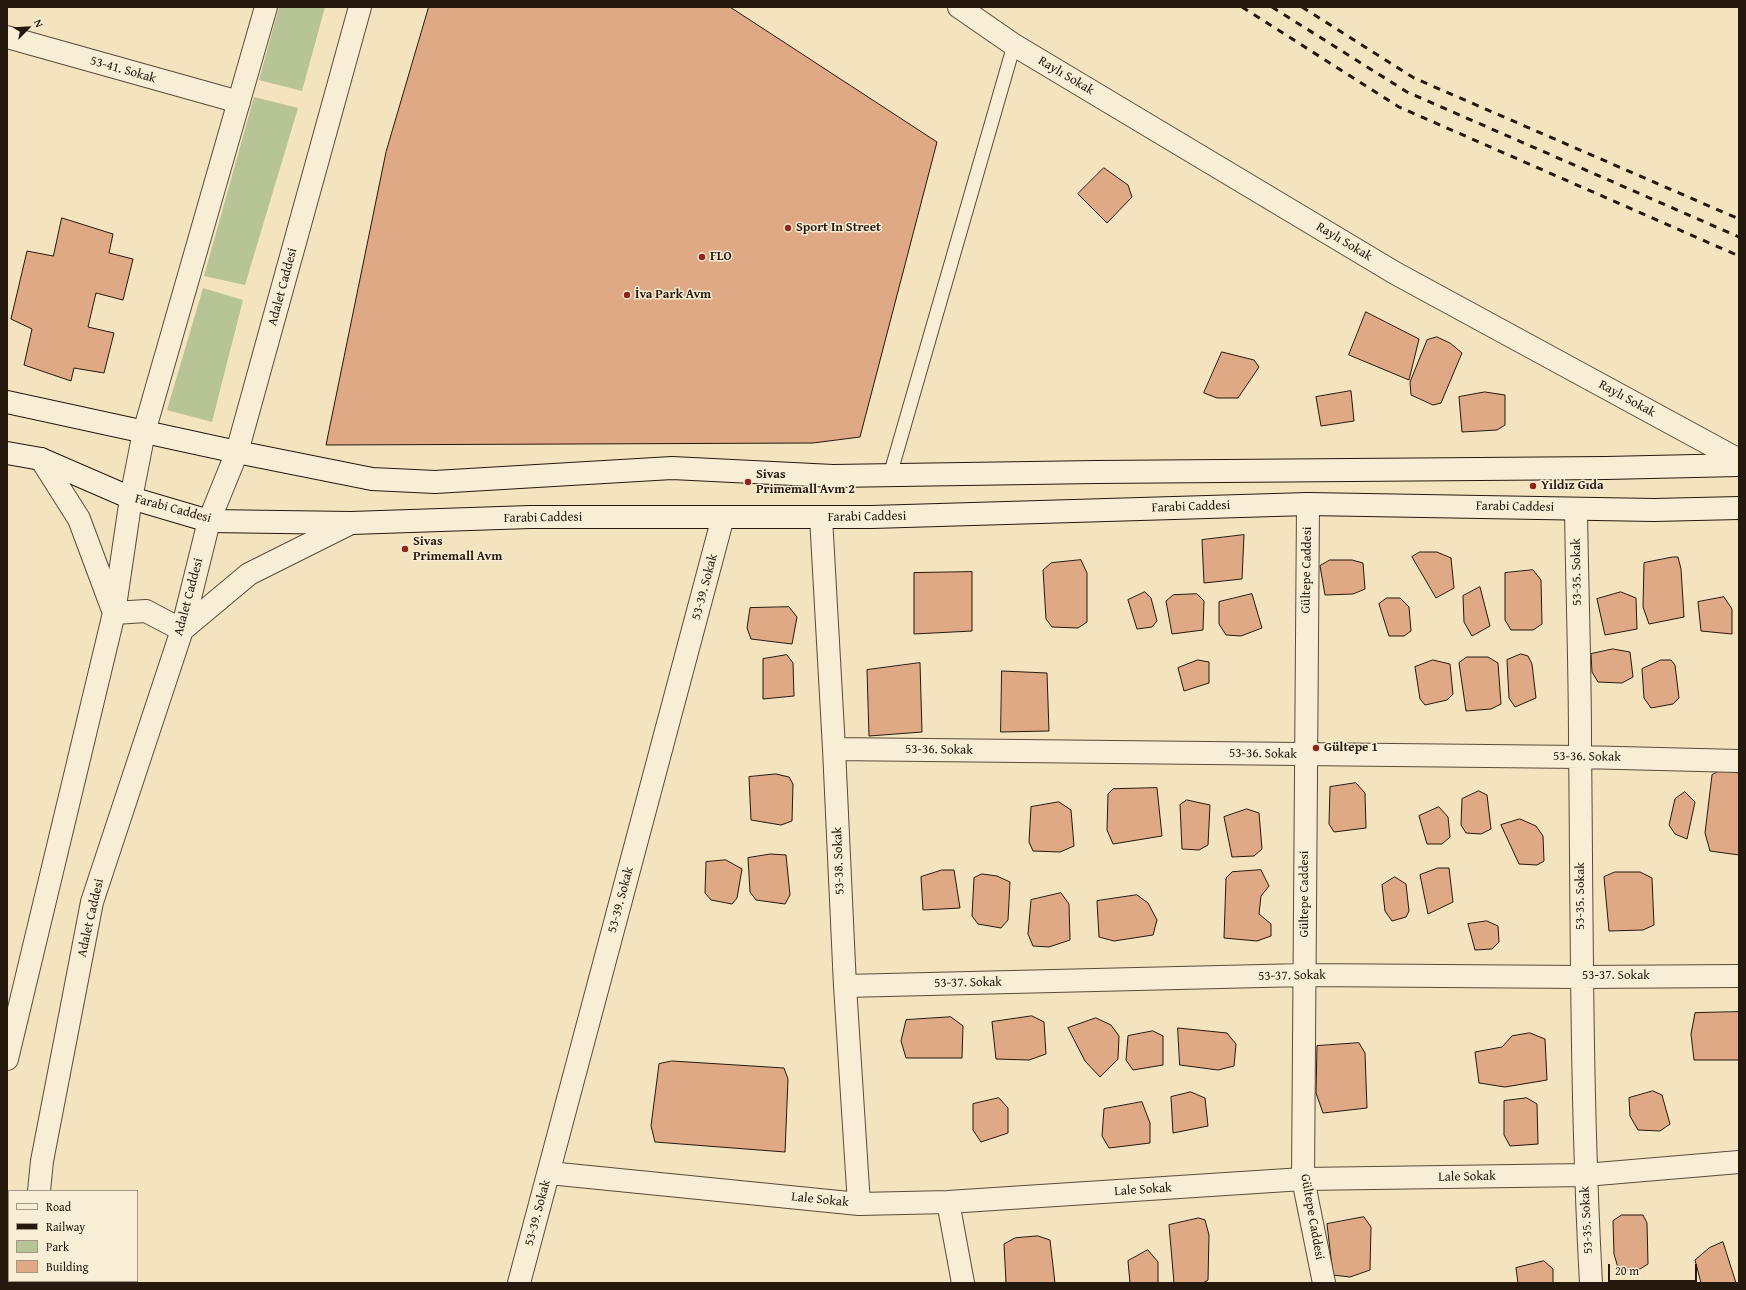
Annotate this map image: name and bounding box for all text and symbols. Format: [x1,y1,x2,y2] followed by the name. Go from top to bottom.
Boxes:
[8,8,48,48] north arrow
[30,16,48,30] text: N
[88,53,158,87] street label: 53-41. Sokak
[1035,53,1097,99] street label: Raylı Sokak
[1313,219,1375,265] street label: Raylı Sokak
[796,220,881,236] place label: Sport In Street
[783,223,793,233] marker: Sport In Street
[265,246,301,328] street label: Adalet Caddesi
[710,249,732,265] place label: FLO
[697,252,707,262] marker: FLO
[635,287,711,303] place label: İva Park Avm
[622,290,632,300] marker: İva Park Avm
[1596,377,1658,421] street label: Raylı Sokak
[756,467,855,498] place label: Sivas Primemall Avm 2
[743,477,753,487] marker: Sivas Primemall Avm 2
[1541,478,1604,494] place label: Yıldız Gıda
[1528,481,1538,491] marker: Yıldız Gıda
[133,491,213,527] street label: Farabi Caddesi
[1151,498,1231,516] street label: Farabi Caddesi
[1476,499,1554,515] street label: Farabi Caddesi
[828,509,906,525] street label: Farabi Caddesi
[504,510,582,526] street label: Farabi Caddesi
[1298,526,1316,614] street label: Gültepe Caddesi
[413,534,502,565] place label: Sivas Primemall Avm
[1569,538,1585,606] street label: 53-35. Sokak
[400,544,410,554] marker: Sivas Primemall Avm
[689,552,721,622] street label: 53-39. Sokak
[171,556,207,638] street label: Adalet Caddesi
[1324,740,1378,756] place label: Gültepe 1
[905,742,973,758] street label: 53-36. Sokak
[1311,743,1321,753] marker: Gültepe 1
[1229,746,1297,762] street label: 53-36. Sokak
[1553,749,1621,765] street label: 53-36. Sokak
[830,827,848,895] street label: 53-38. Sokak
[1297,850,1313,938] street label: Gültepe Caddesi
[1573,862,1589,930] street label: 53-35. Sokak
[605,865,637,935] street label: 53-39. Sokak
[74,877,108,959] street label: Adalet Caddesi
[1258,968,1326,984] street label: 53-37. Sokak
[1582,968,1650,984] street label: 53-37. Sokak
[934,975,1002,991] street label: 53-37. Sokak
[1438,1169,1496,1185] street label: Lale Sokak
[1297,1173,1327,1261] street label: Gültepe Caddesi
[522,1178,554,1248] street label: 53-39. Sokak
[1114,1180,1172,1200] street label: Lale Sokak
[1577,1186,1597,1254] street label: 53-35. Sokak
[791,1189,849,1211] street label: Lale Sokak
[8,1190,138,1282] legend
[46,1198,71,1215] text: Road
[46,1218,85,1235] text: Railway
[46,1238,69,1255] text: Park
[1610,1256,1699,1282] scale bar
[46,1258,89,1275] text: Building
[1615,1262,1639,1279] text: 20 m

